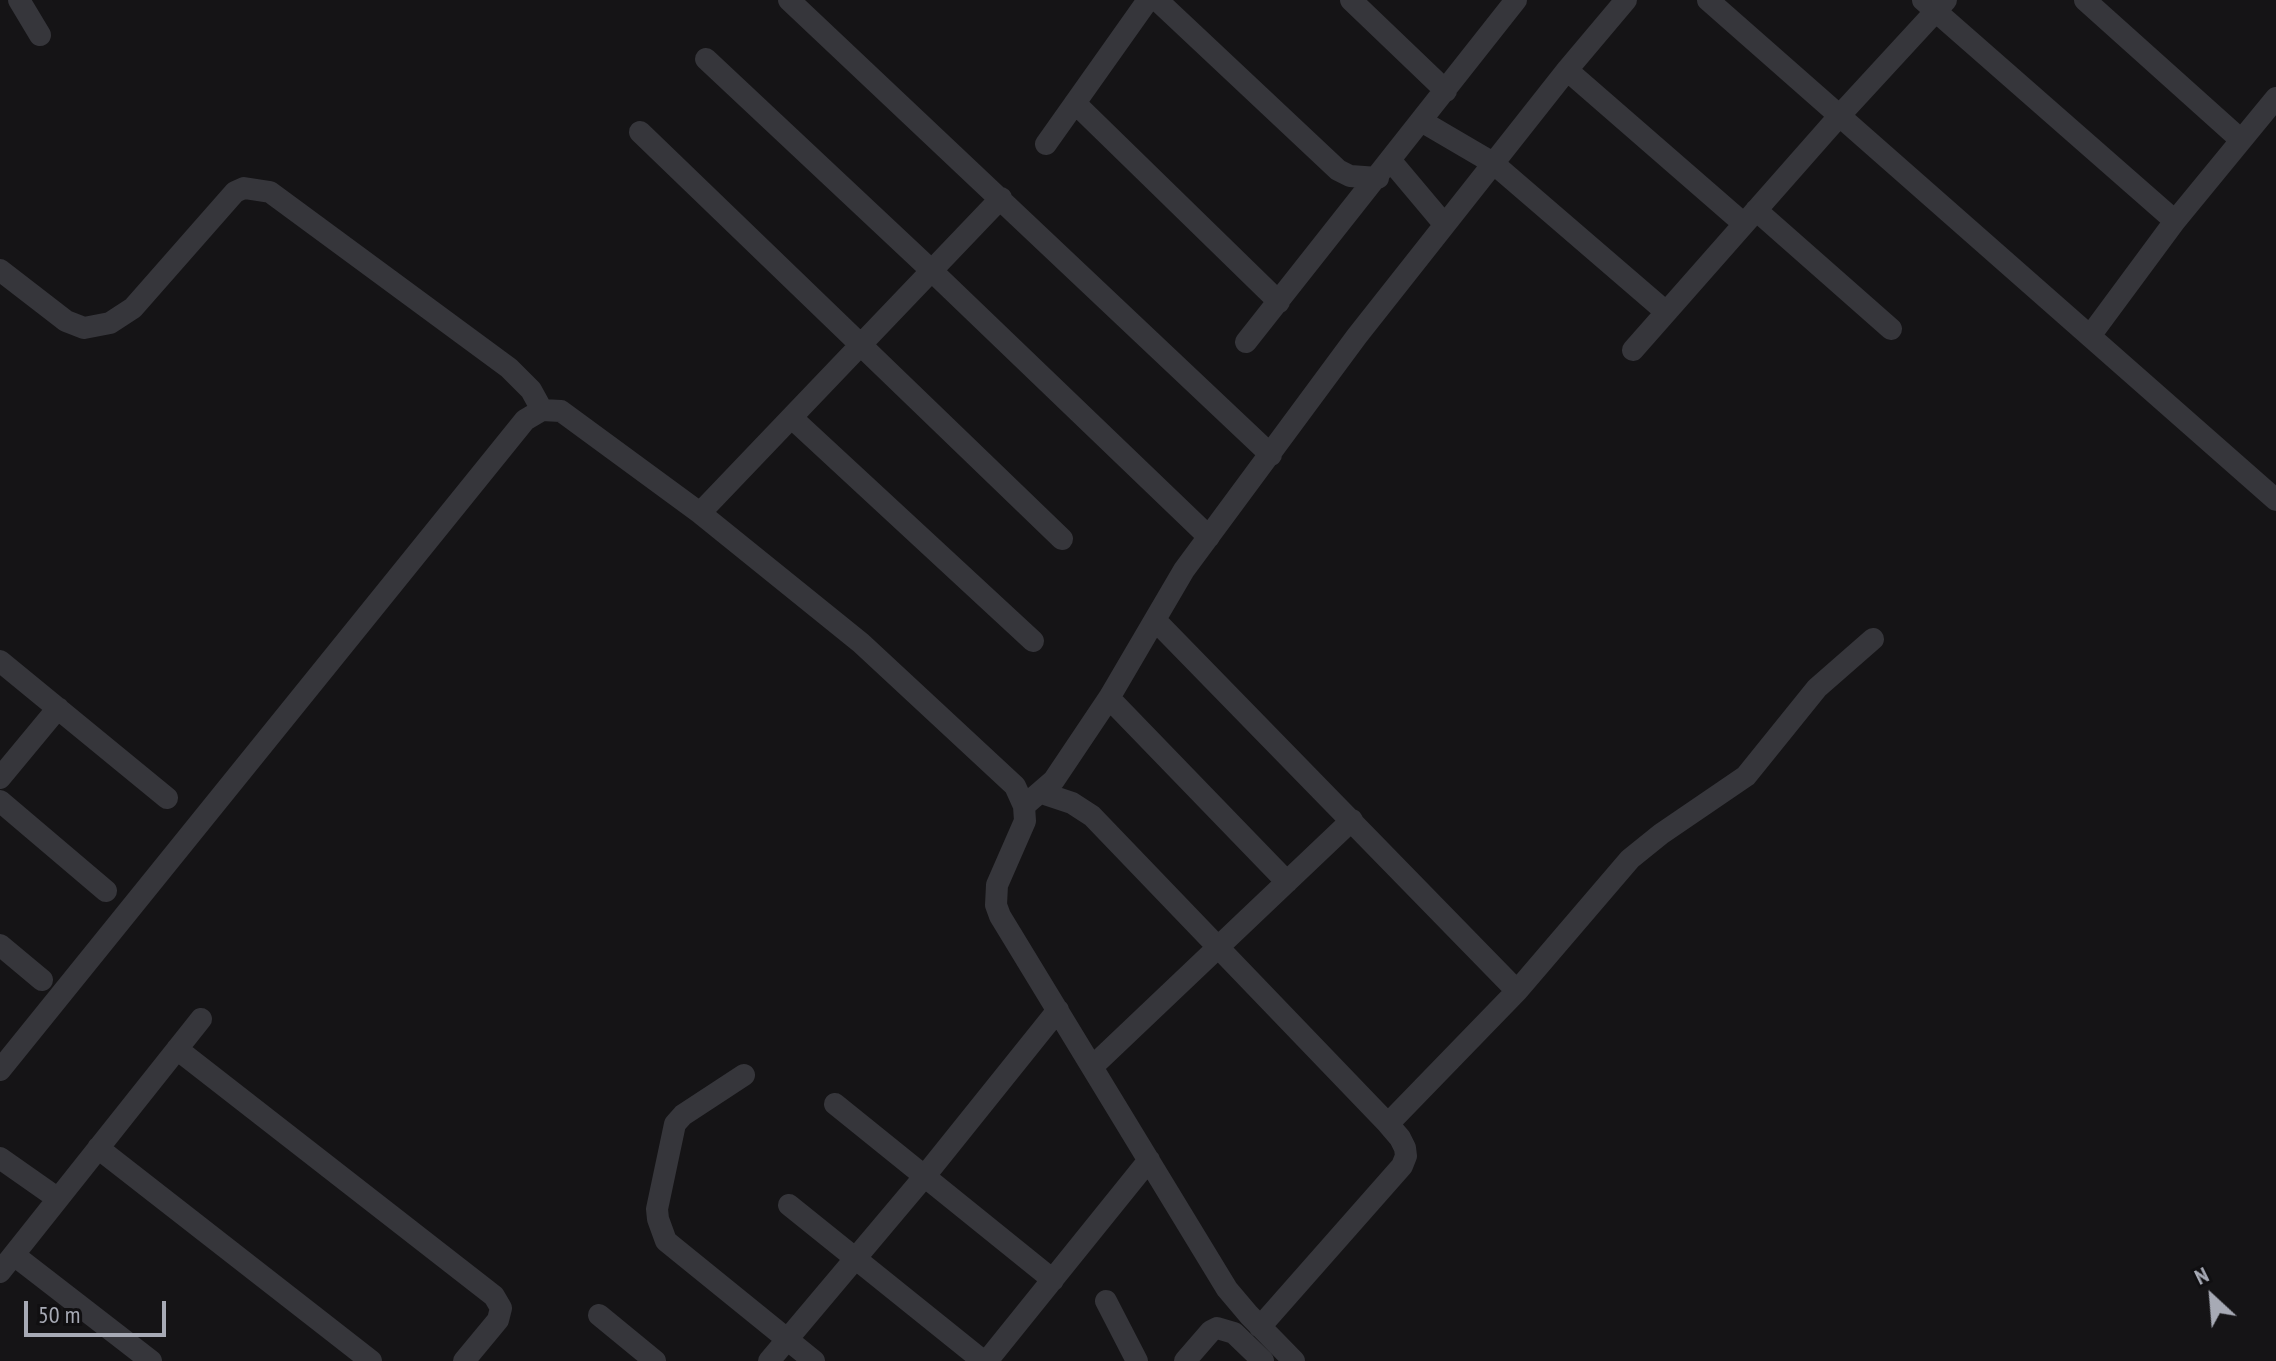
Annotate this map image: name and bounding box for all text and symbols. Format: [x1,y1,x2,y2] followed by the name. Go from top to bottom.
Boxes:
[2172,1257,2252,1337] north arrow
[2190,1260,2213,1291] text: N
[28,1285,170,1335] scale bar
[38,1299,80,1330] text: 50 m

